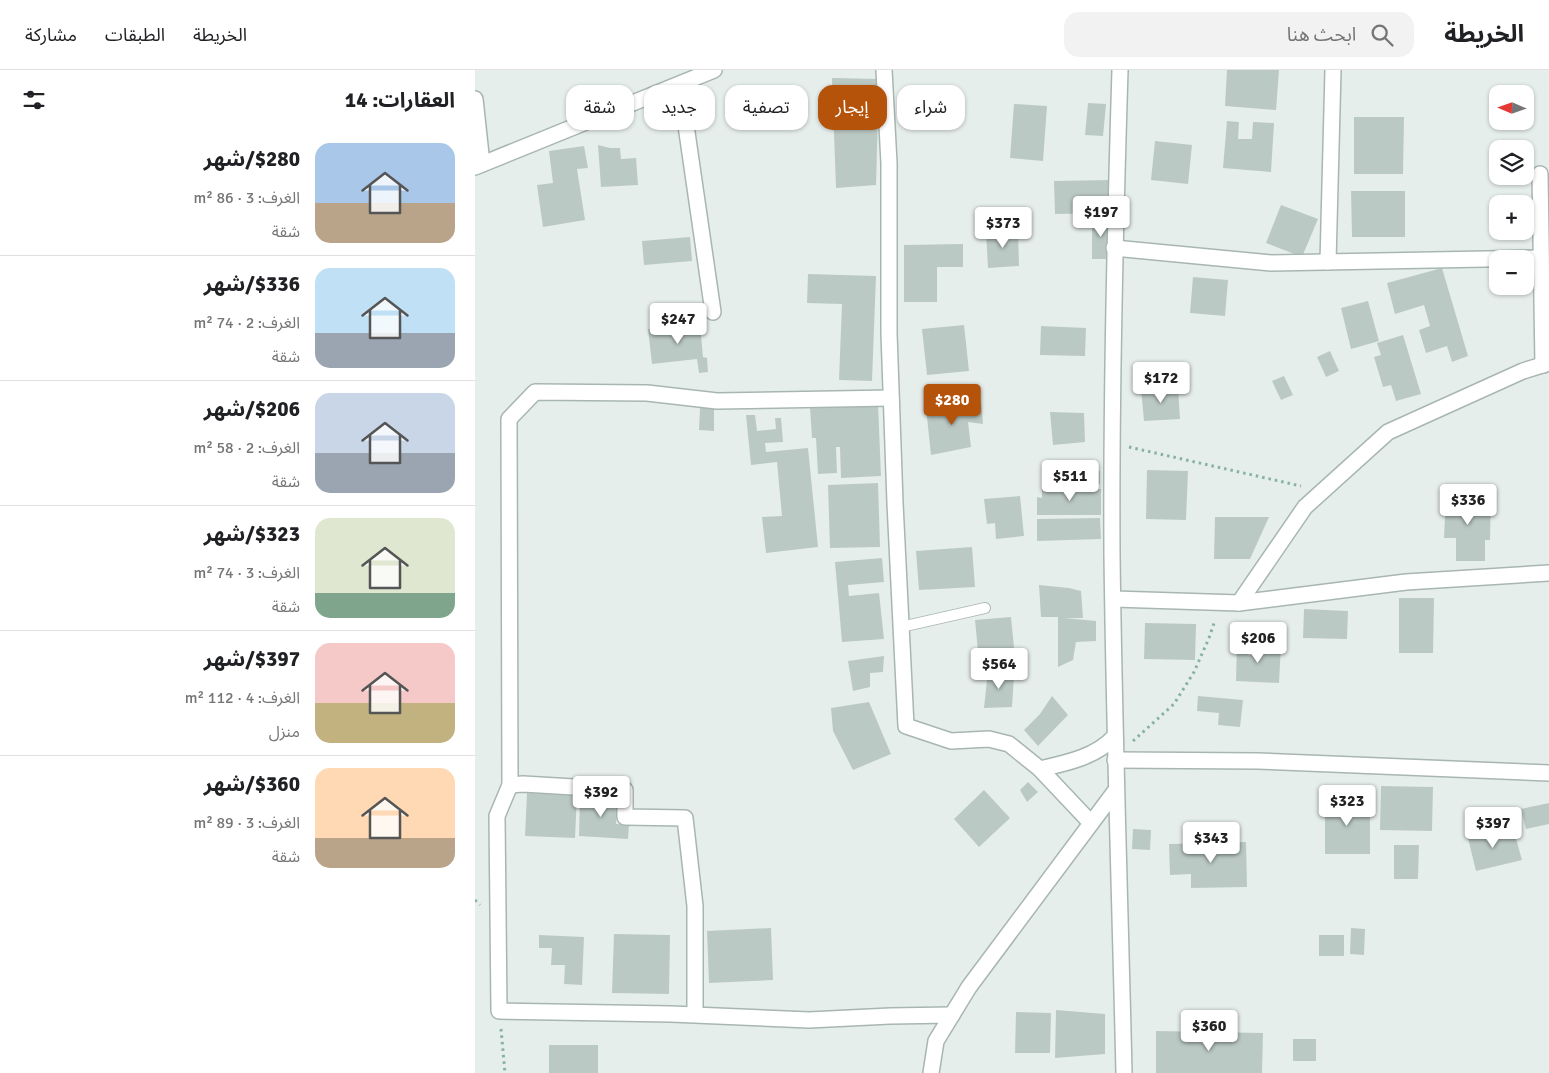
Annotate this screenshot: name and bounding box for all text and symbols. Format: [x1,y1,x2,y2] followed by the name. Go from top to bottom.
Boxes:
[1064,12,1414,57] search box
[1444,19,1524,49] text: الخريطة
[1368,21,1396,49] icon: search
[1287,23,1356,47] text: ابحث هنا
[25,24,77,46] text: مشاركة
[105,24,165,46] text: الطبقات
[193,24,247,46] text: الخريطة
[566,85,634,130] chip: شقة
[644,85,715,130] chip: جديد
[725,85,808,130] chip: تصفية
[818,85,887,130] chip: إيجار
[897,85,965,130] chip: شراء
[1489,85,1534,130] north arrow
[1489,85,1534,295] map controls
[20,86,48,114] icon: filters
[345,87,455,113] text: العقارات: 14
[1489,140,1534,185] button: layers
[204,146,300,172] text: $280/شهر
[355,163,415,223] icon: home
[193,188,300,208] text: الغرف: 3 · 86 m²
[1489,195,1534,240] button: +
[1071,196,1131,238] pin: $197
[1084,202,1118,222] text: $197
[973,206,1033,249] pin: $373
[986,213,1020,233] text: $373
[272,222,300,242] text: شقة
[1489,250,1534,295] button: −
[204,271,300,297] text: $336/شهر
[355,288,415,348] icon: home
[648,302,708,345] pin: $247
[661,309,695,329] text: $247
[193,313,300,333] text: الغرف: 2 · 74 m²
[272,347,300,367] text: شقة
[1131,362,1191,404] pin: $172
[1144,368,1178,388] text: $172
[922,384,982,426] pin: $280
[935,390,969,410] text: $280
[204,396,300,422] text: $206/شهر
[355,413,415,473] icon: home
[193,438,300,458] text: الغرف: 2 · 58 m²
[1040,460,1100,502] pin: $511
[1053,466,1087,486] text: $511
[272,472,300,492] text: شقة
[1438,484,1498,526] pin: $336
[1451,490,1485,510] text: $336
[204,521,300,547] text: $323/شهر
[355,538,415,598] icon: home
[193,563,300,583] text: الغرف: 3 · 74 m²
[272,597,300,617] text: شقة
[1228,622,1288,664] pin: $206
[1241,628,1275,648] text: $206
[204,646,300,672] text: $397/شهر
[969,648,1029,690] pin: $564
[982,654,1016,674] text: $564
[355,663,415,723] icon: home
[185,688,300,708] text: الغرف: 4 · 112 m²
[269,722,300,742] text: منزل
[204,771,300,797] text: $360/شهر
[571,776,631,818] pin: $392
[584,782,618,802] text: $392
[1317,784,1377,827] pin: $323
[355,788,415,848] icon: home
[1330,791,1364,811] text: $323
[1463,806,1523,849] pin: $397
[193,813,300,833] text: الغرف: 3 · 89 m²
[1476,813,1510,833] text: $397
[1181,822,1241,864] pin: $343
[1194,828,1228,848] text: $343
[272,847,300,867] text: شقة
[1179,1010,1239,1052] pin: $360
[1192,1016,1226,1036] text: $360

